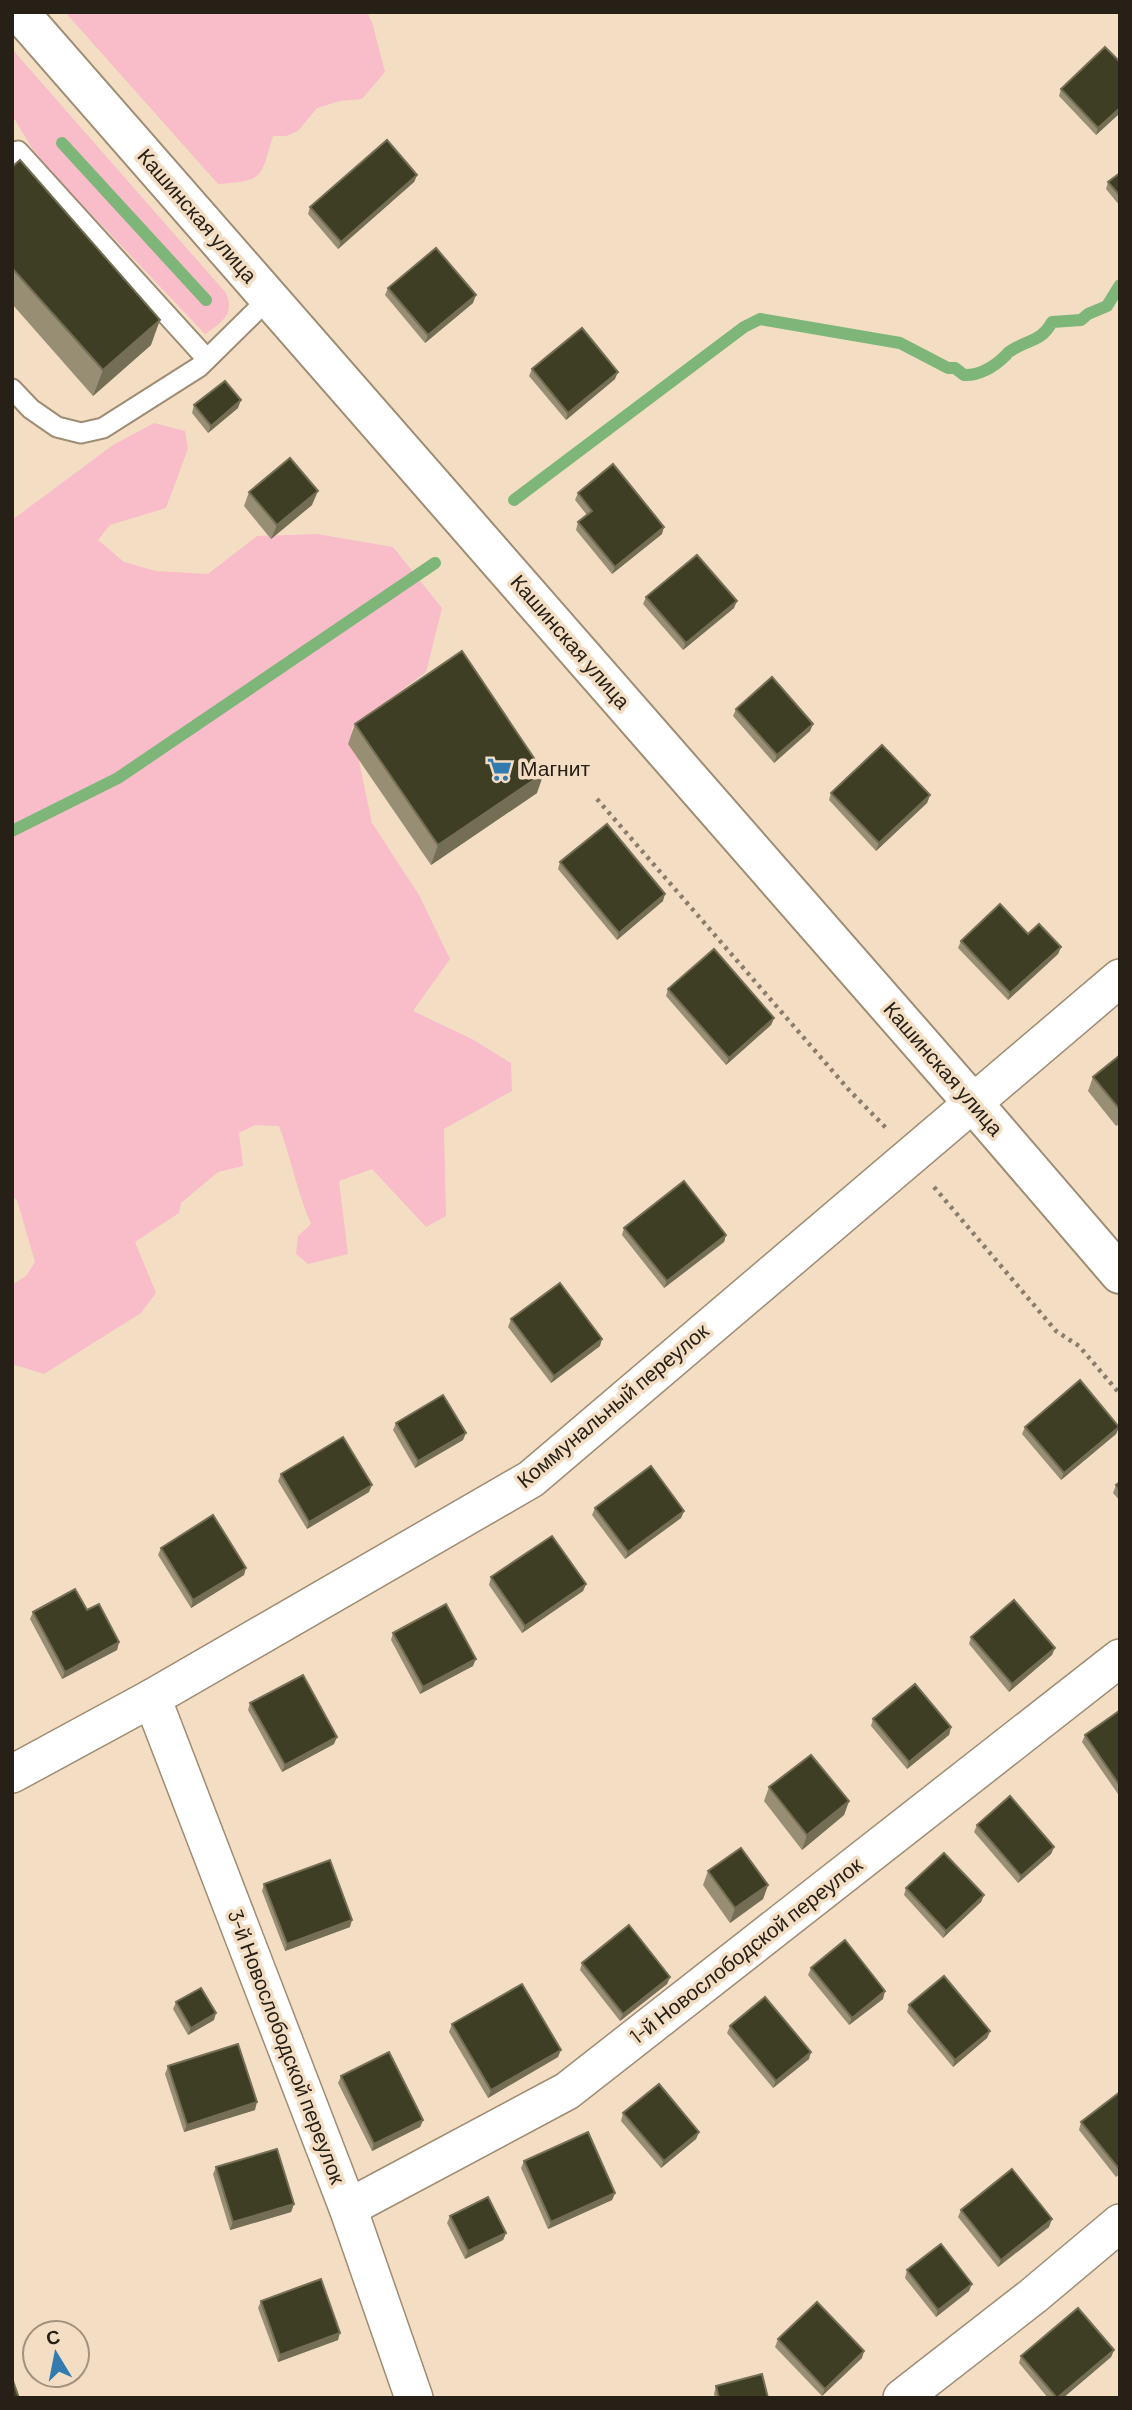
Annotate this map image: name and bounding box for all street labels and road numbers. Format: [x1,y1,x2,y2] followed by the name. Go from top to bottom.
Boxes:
[133,143,263,287] street label: Кашинская улица
[506,569,636,713] street label: Кашинская улица
[879,996,1009,1140] street label: Кашинская улица
[511,1317,713,1492] street label: Коммунальный переулок
[624,1851,867,2048] street label: 1-й Новослободской переулок
[223,1906,352,2188] street label: 3-й Новослободской переулок

